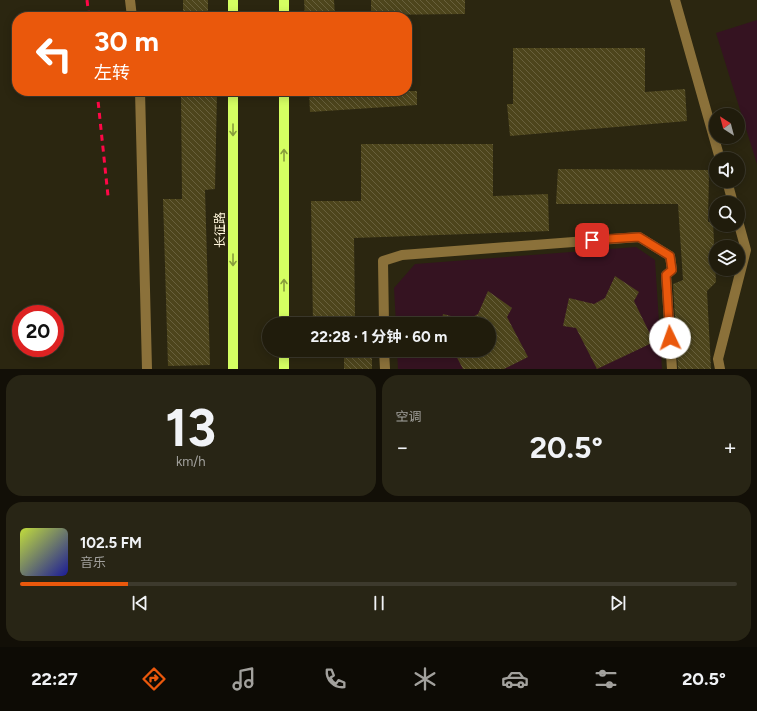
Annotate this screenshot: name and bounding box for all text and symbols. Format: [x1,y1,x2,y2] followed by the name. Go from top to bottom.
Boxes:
[94,24,159,58] text: 30 m
[28,28,80,80] icon: left
[94,62,130,84] text: 左转
[709,108,745,144] north arrow
[709,108,745,276] map controls
[229,123,237,136] one-way arrow
[280,149,288,162] one-way arrow
[709,152,745,188] button: sound
[709,196,745,232] button: search
[213,212,227,248] street label: 长征路
[575,223,609,257] pin
[581,229,603,251] icon: arrive
[709,240,745,276] button: layers
[229,253,237,266] one-way arrow
[280,279,288,292] one-way arrow
[12,305,64,357] speed limit sign: 20
[649,317,691,359] position arrow
[311,328,447,346] text: 22:28 · 1 分钟 · 60 m
[165,397,216,459] text: 13
[396,409,422,424] text: 空调
[530,429,603,466] text: 20.5°
[396,434,409,461] text: −
[723,434,737,461] text: +
[176,454,206,469] text: km/h
[80,534,142,552] text: 102.5 FM
[80,555,106,570] text: 音乐
[129,592,151,614] icon: previous
[368,592,390,614] icon: pause
[607,592,629,614] icon: next
[140,665,168,693] icon: directions
[230,665,258,693] icon: music
[321,665,349,693] icon: phone
[411,665,439,693] icon: climate
[501,665,529,693] icon: car
[592,665,620,693] icon: filters
[31,668,78,690] text: 22:27
[682,668,726,690] text: 20.5°

